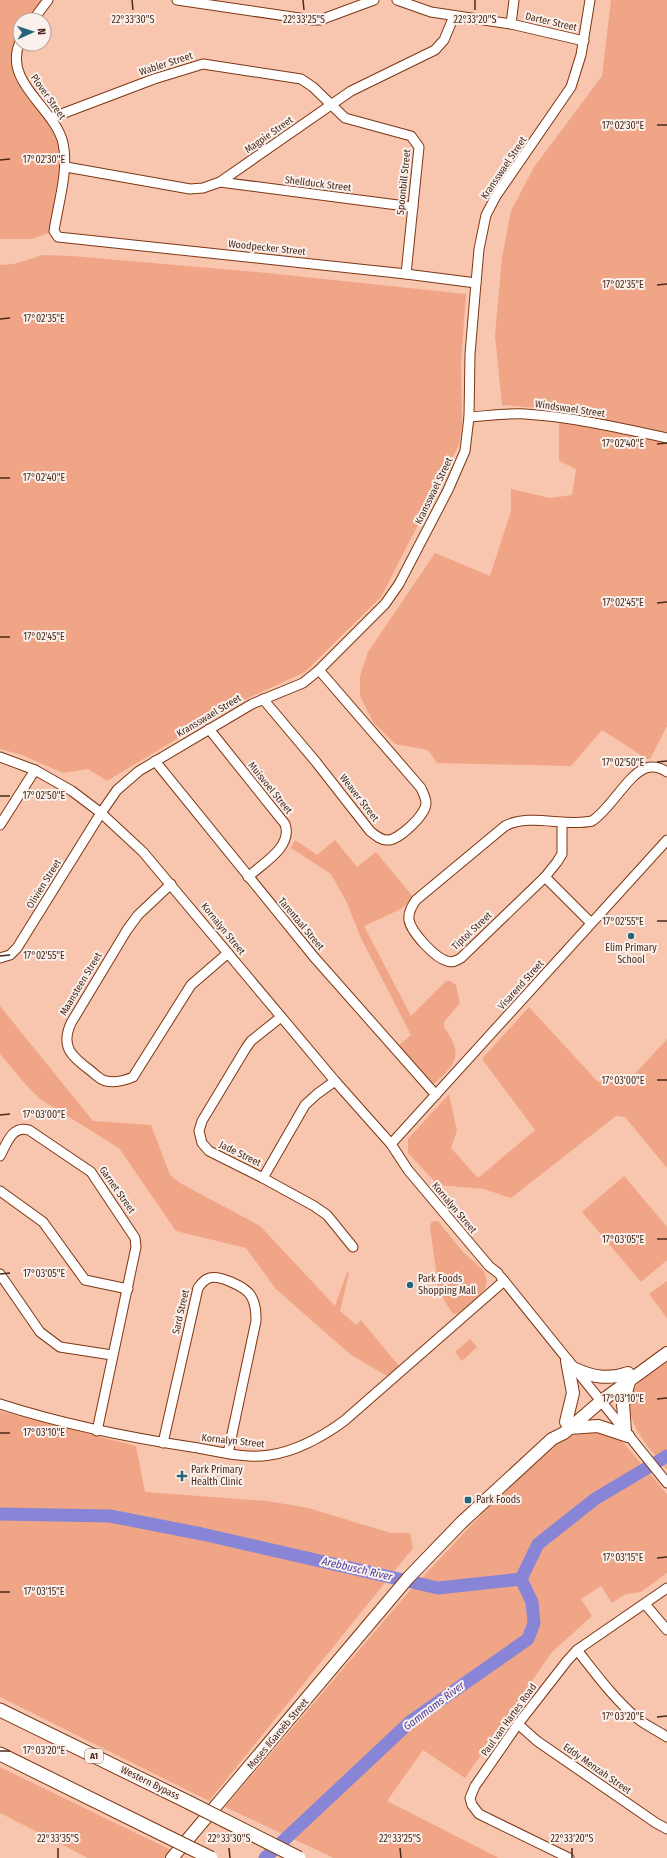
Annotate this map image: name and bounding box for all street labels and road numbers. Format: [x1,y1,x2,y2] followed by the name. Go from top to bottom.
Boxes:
[524,10,579,34] street label: Darter Street
[138,50,195,78] street label: Wabler Street
[28,72,68,123] street label: Plover Street
[242,114,296,156] street label: Magpie Street
[479,134,530,202] street label: Kransswael Street
[395,148,413,216] street label: Spoonbill Street
[284,174,353,194] street label: Shellduck Street
[228,238,307,258] street label: Woodpecker Street
[534,398,607,420] street label: Windswael Street
[413,455,456,526] street label: Kransswael Street
[175,692,244,740] street label: Kransswael Street
[245,760,295,817] street label: Muisvoel Street
[337,772,382,825] street label: Weaver Street
[24,857,64,911] street label: Olivien Street
[276,895,327,953] street label: Tarentaal Street
[198,901,248,958] street label: Kornalyn Street
[449,909,495,953] street label: Tiptol Street
[57,950,105,1018] street label: Maansteen Street
[496,957,547,1012] street label: Visarend Street
[217,1139,263,1170] street label: Jade Street
[96,1164,138,1216] street label: Garnet Street
[429,1180,479,1237] street label: Kornalyn Street
[170,1288,192,1335] street label: Sard Street
[201,1432,266,1450] street label: Kornalyn Street
[479,1681,539,1759] street label: Paul van Hartes Road
[245,1696,312,1772] street label: Moses ǁGaroëb Street
[561,1741,634,1797] street label: Eddy Menzah Street
[85,1749,103,1763] road number: A1
[119,1764,181,1802] street label: Western Bypass

